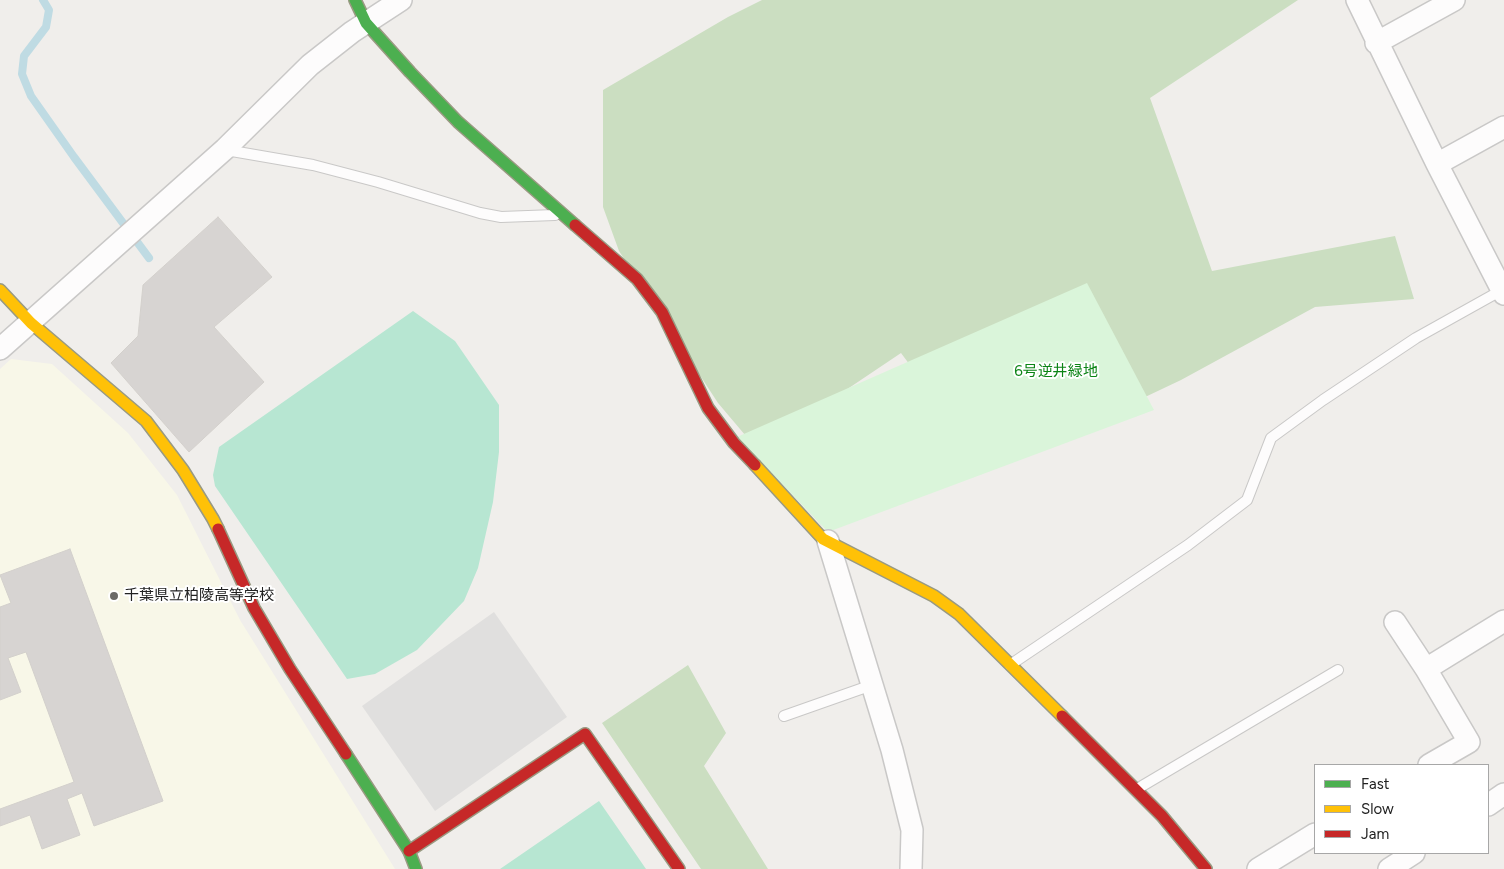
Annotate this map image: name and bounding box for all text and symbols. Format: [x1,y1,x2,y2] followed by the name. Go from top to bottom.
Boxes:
[1014,363,1098,381] park label: 6号逆井緑地
[124,587,274,605] place label: 千葉県立柏陵高等学校
[108,590,120,602] marker: 千葉県立柏陵高等学校
[1314,764,1489,854] legend
[1361,775,1389,793] text: Fast
[1361,800,1394,818] text: Slow
[1361,825,1389,843] text: Jam

